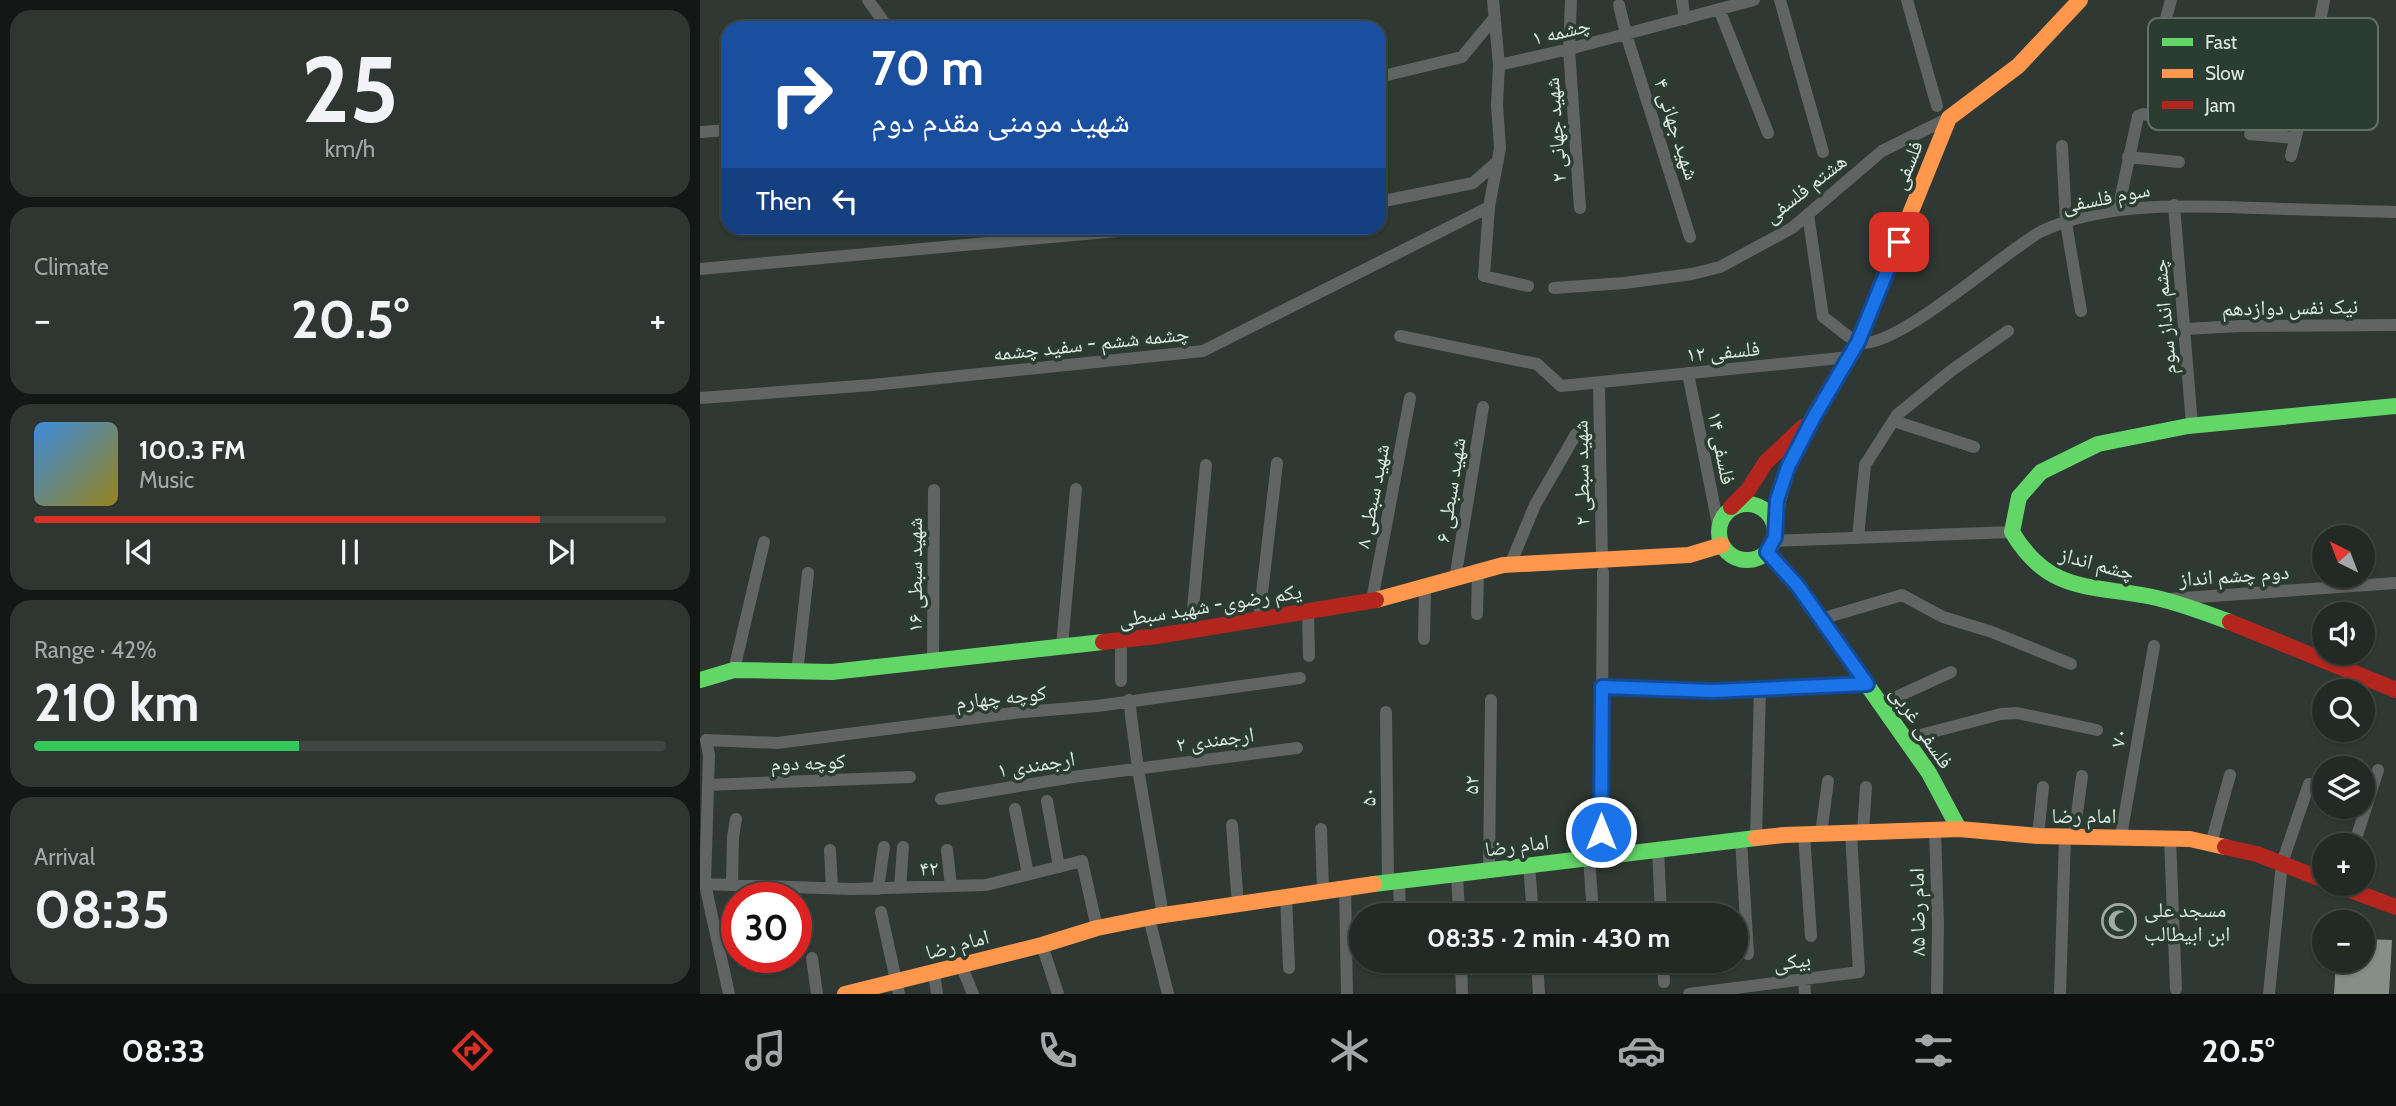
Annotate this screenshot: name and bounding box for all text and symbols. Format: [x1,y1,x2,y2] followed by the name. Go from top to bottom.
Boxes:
[1529,12,1593,50] street label: چشمه ۱
[2148,18,2378,130] legend
[2205,31,2238,54] text: Fast
[301,34,399,145] text: 25
[871,38,984,97] text: 70 m
[756,49,847,140] icon: right
[2205,62,2245,85] text: Slow
[1648,75,1705,183] street label: ۴ شهید جهانی
[1539,77,1572,183] street label: ۲ شهید جهانی
[2204,94,2235,117] text: Jam
[871,101,1130,140] text: شهید مومنی مقدم دوم
[325,135,375,163] text: km/h
[1886,137,1929,193] street label: فلسفی
[1759,148,1853,230] street label: هشتم فلسفی
[2060,176,2152,220] street label: سوم فلسفی
[826,182,864,220] icon: left
[756,185,812,217] text: Then
[1869,212,1929,272] pin
[1880,223,1918,261] icon: arrive
[34,253,109,281] text: Climate
[2147,258,2183,376] street label: چشم انداز سوم
[291,288,409,351] text: 20.5°
[2222,293,2358,323] street label: نیک نفس دوازدهم
[34,296,51,343] text: −
[649,296,666,343] text: +
[992,320,1190,368] street label: چشمه ششم - سفید چشمه
[1685,335,1761,368] street label: ۱۲ فلسفی
[1702,409,1741,487] street label: ۱۴ فلسفی
[1568,420,1595,526] street label: ۲ شهید سبطی
[139,434,246,466] text: 100.3 FM
[1429,436,1472,544] street label: ۶ شهید سبطی
[1350,442,1395,551] street label: ۸ شهید سبطی
[139,466,194,494] text: Music
[902,517,928,633] street label: شهید سبطی ۱۶
[2312,525,2375,588] north arrow
[2312,525,2375,973] map controls
[120,533,158,571] icon: previous
[331,533,369,571] icon: pause
[542,533,580,571] icon: next
[2055,541,2137,587] street label: چشم انداز
[2177,559,2290,593] street label: دوم چشم انداز
[1117,578,1304,634] street label: یکم رضوی- شهید سبطی
[2312,602,2375,665] button: sound
[34,636,157,664] text: Range · 42%
[34,671,200,734] text: 210 km
[2312,679,2375,742] button: search
[954,680,1048,716] street label: کوچه چهارم
[1884,681,1959,774] street label: فلسفی غربی
[1174,721,1256,757] street label: ۲ ارجمندی
[2104,727,2132,749] street label: ۷۰
[995,746,1077,782] street label: ۱ ارجمندی
[770,748,846,778] street label: کوچه دوم
[2312,756,2375,819] button: layers
[1458,775,1484,795] street label: ۵۲
[1355,787,1381,807] street label: ۵۰
[1564,795,1638,869] position arrow
[2052,803,2116,830] street label: امام رضا
[1483,829,1551,863] street label: امام رضا
[2312,833,2375,896] button: +
[34,843,95,871] text: Arrival
[919,855,939,881] street label: ۴۲
[1904,868,1932,956] street label: امام رضا ۸۵
[34,878,170,941] text: 08:35
[721,882,812,973] speed limit sign: 30
[2144,897,2230,947] place label: مسجد علی ابن ابیطالب
[2100,902,2138,940] mosque icon: مسجد علی ابن ابیطالب
[2312,910,2375,973] button: −
[1427,922,1670,954] text: 08:35 · 2 min · 430 m
[922,924,992,966] street label: امام رضا
[1772,946,1812,977] street label: بیکی
[448,1026,497,1075] icon: directions
[741,1026,790,1075] icon: music
[1033,1026,1082,1075] icon: phone
[1325,1026,1374,1075] icon: climate
[1617,1026,1666,1075] icon: car
[1909,1026,1958,1075] icon: filters
[122,1031,205,1070] text: 08:33
[2202,1031,2274,1070] text: 20.5°

